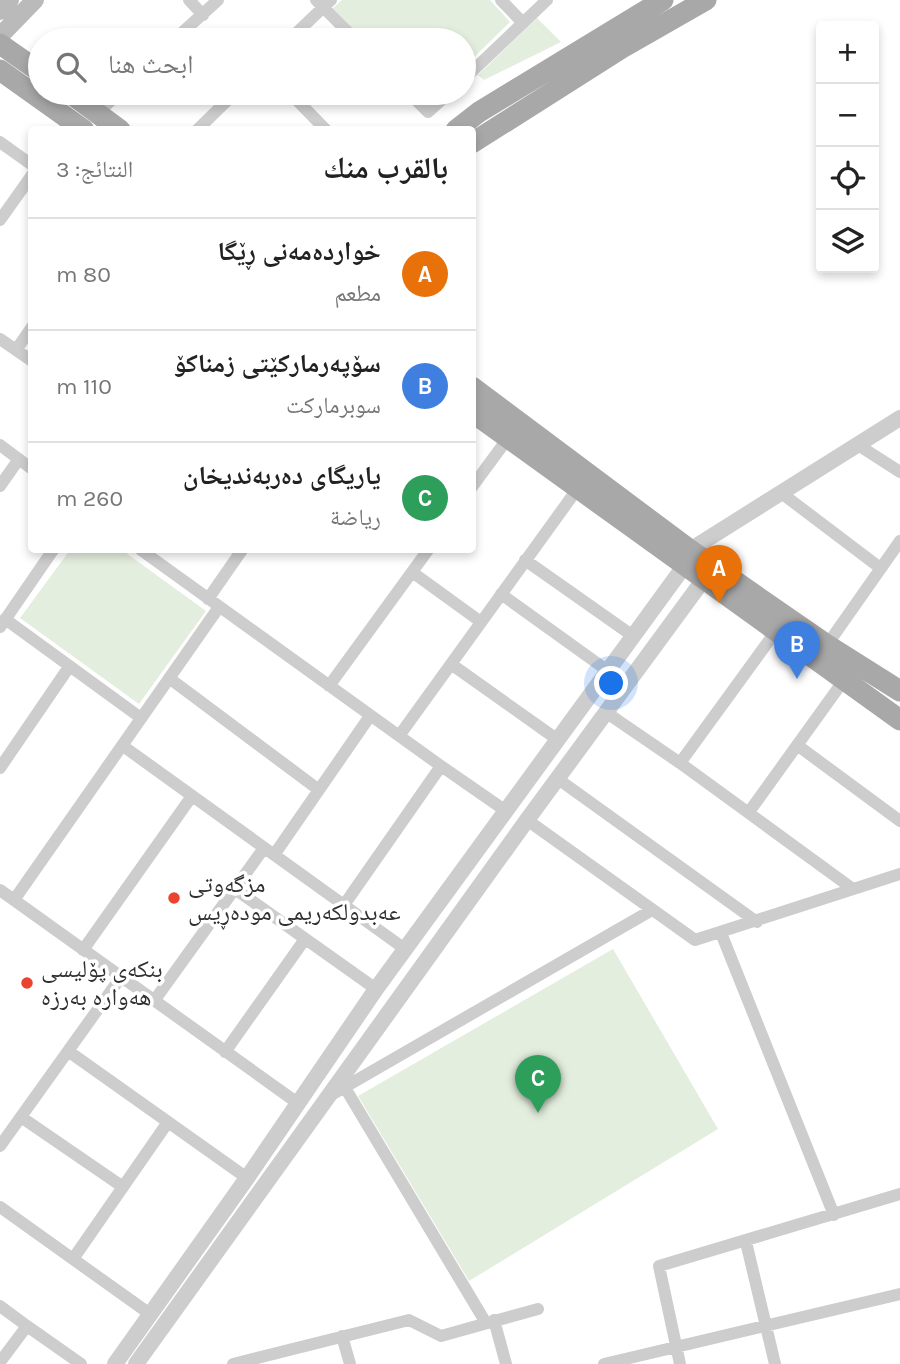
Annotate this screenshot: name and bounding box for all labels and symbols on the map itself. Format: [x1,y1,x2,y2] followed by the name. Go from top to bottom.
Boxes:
[696,545,742,603] pin: A
[774,621,820,679] pin: B
[594,666,628,700] your location
[188,870,401,930] place label: مزگەوتی عەبدولکەریمی مودەڕیس
[166,890,182,906] marker: مزگەوتی عەبدولکەریمی مودەڕیس
[41,955,163,1011] place label: بنکەی پۆلیسی هەوارە بەرزە
[19,975,35,991] marker: بنکەی پۆلیسی هەوارە بەرزە
[515,1055,561,1113] pin: C

